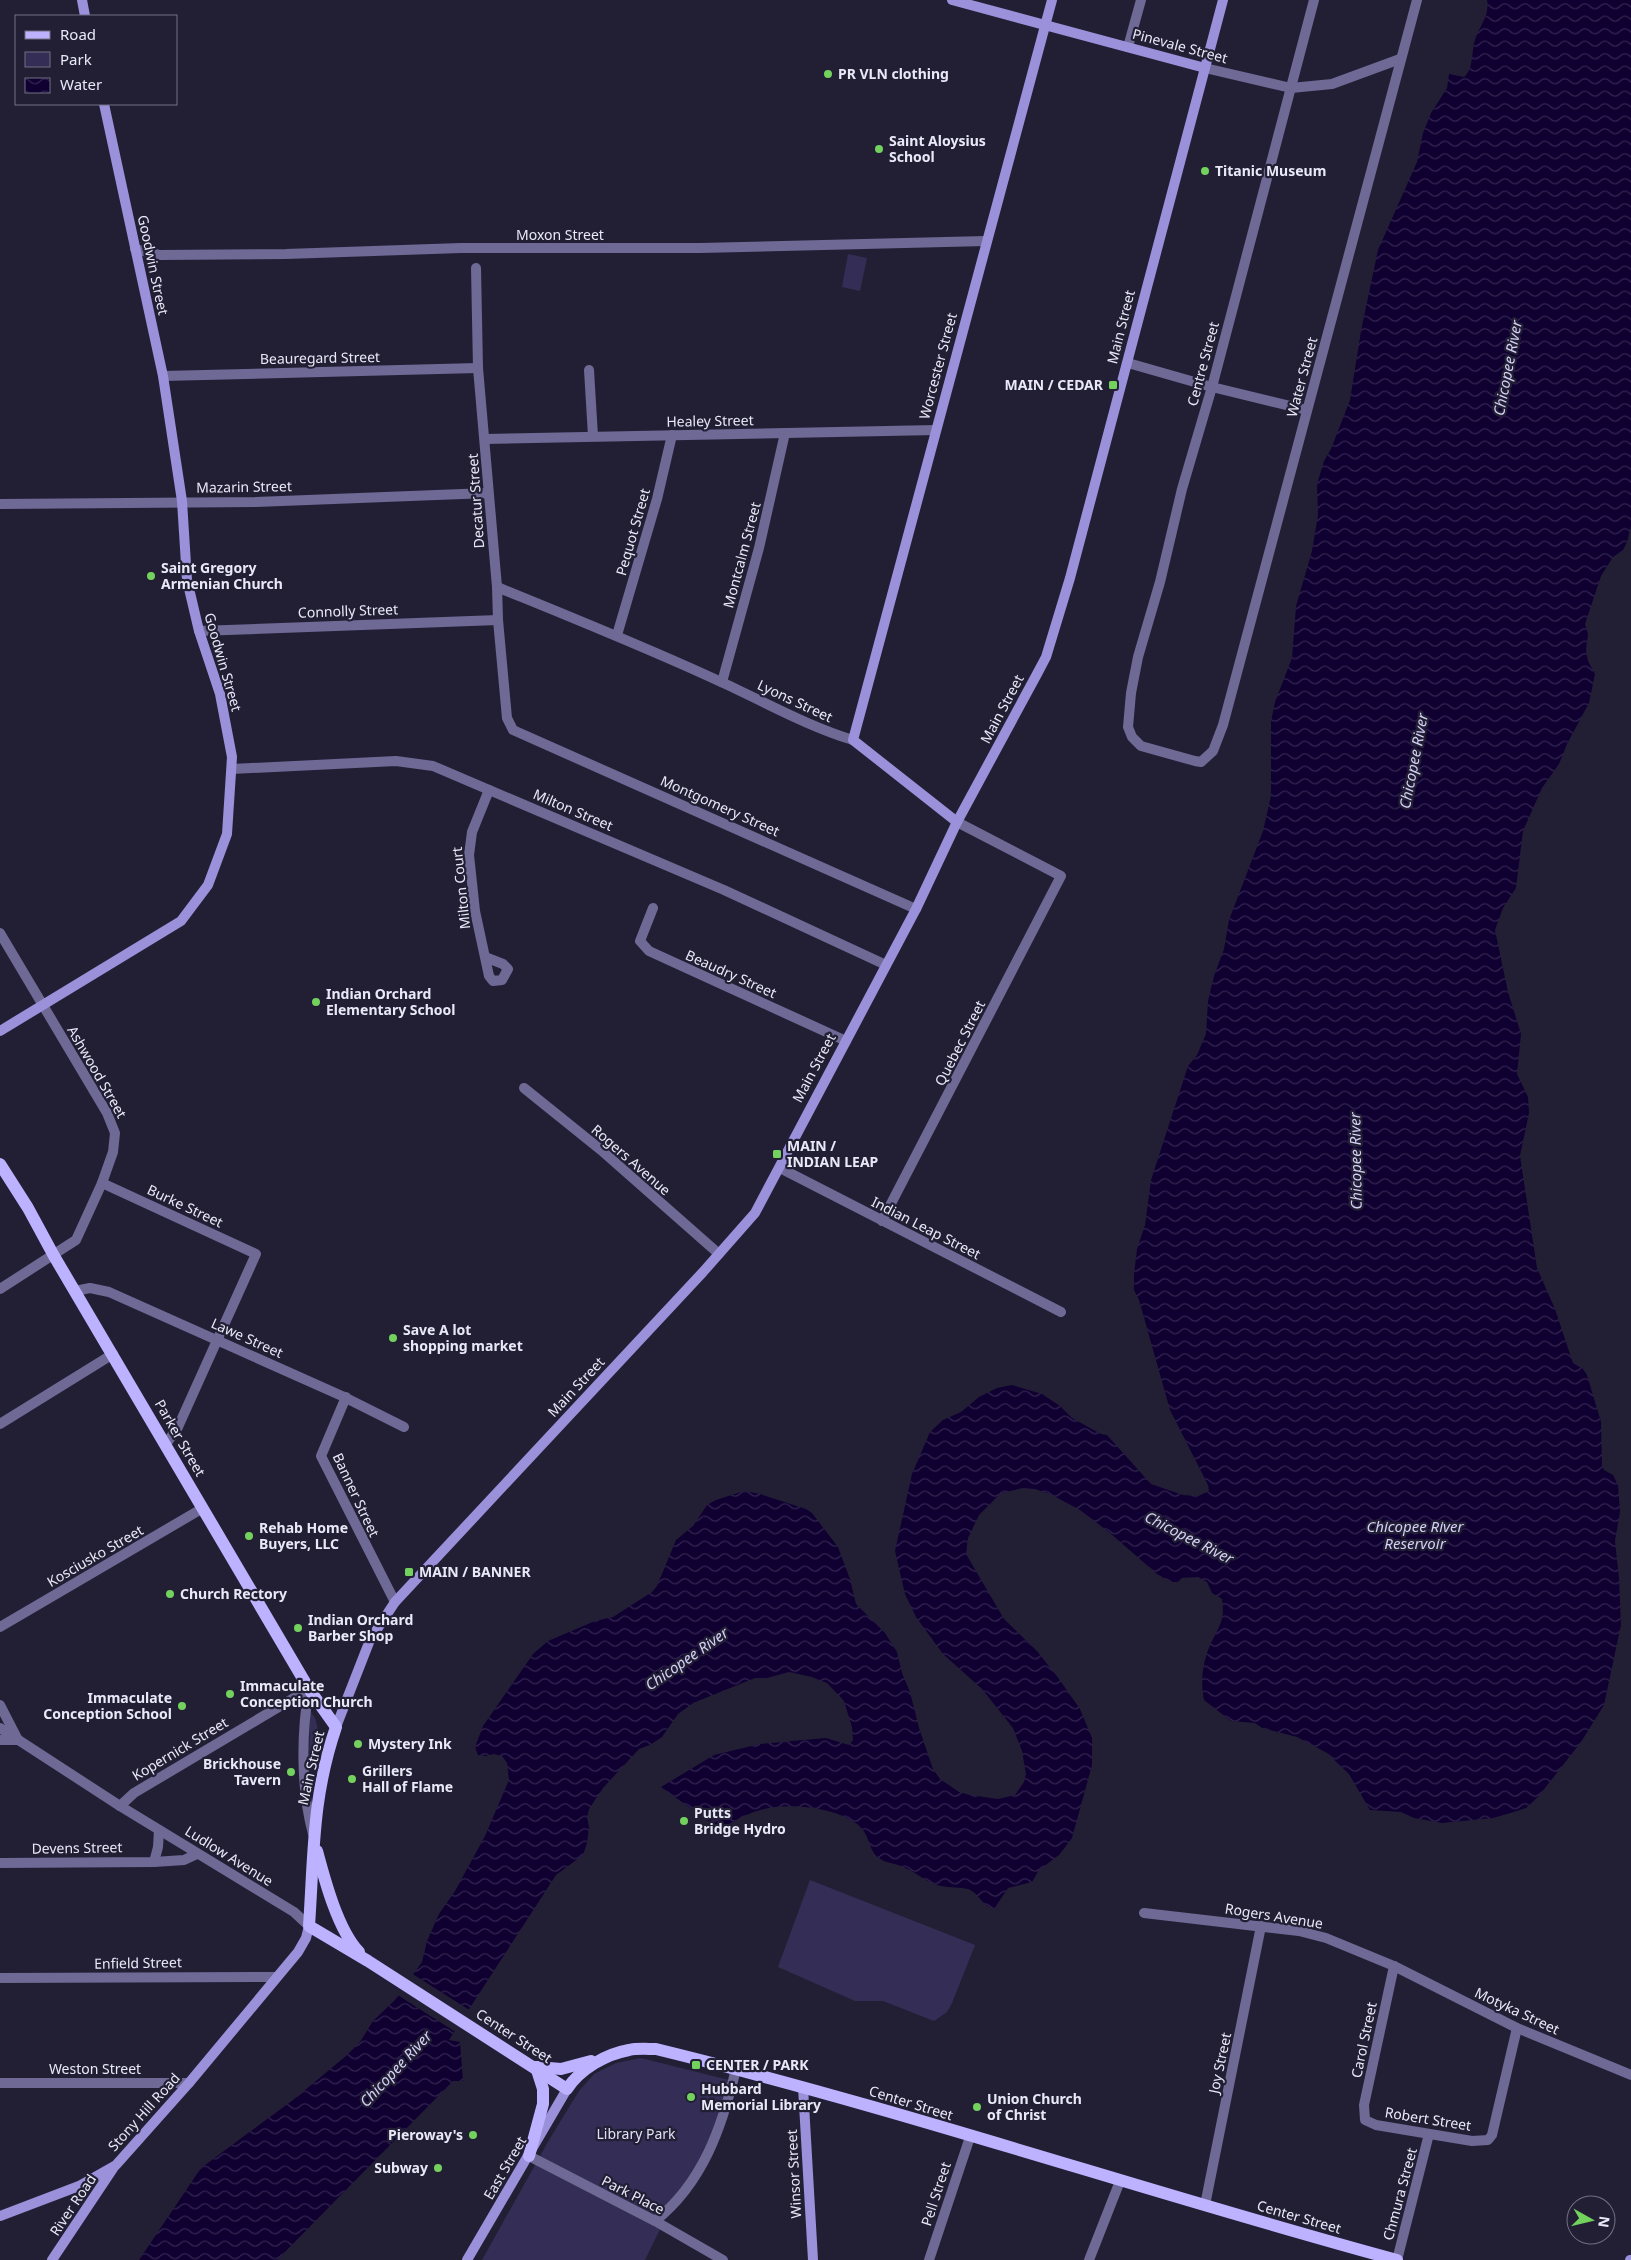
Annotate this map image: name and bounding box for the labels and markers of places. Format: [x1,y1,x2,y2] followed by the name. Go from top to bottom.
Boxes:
[838,64,949,83] place label: PR VLN clothing
[822,68,834,80] marker: PR VLN clothing
[889,131,986,166] place label: Saint Aloysius School
[873,143,885,155] marker: Saint Aloysius School
[1215,161,1326,180] place label: Titanic Museum
[1199,165,1211,177] marker: Titanic Museum
[1005,375,1104,394] place label: MAIN / CEDAR
[1107,379,1119,391] marker: MAIN / CEDAR
[161,558,283,593] place label: Saint Gregory Armenian Church
[145,570,157,582] marker: Saint Gregory Armenian Church
[326,984,456,1019] place label: Indian Orchard Elementary School
[310,996,322,1008] marker: Indian Orchard Elementary School
[787,1136,879,1171] place label: MAIN / INDIAN LEAP
[771,1148,783,1160] marker: MAIN / INDIAN LEAP
[403,1320,523,1355] place label: Save A lot shopping market
[387,1332,399,1344] marker: Save A lot shopping market
[259,1518,348,1553] place label: Rehab Home Buyers, LLC
[243,1530,255,1542] marker: Rehab Home Buyers, LLC
[419,1562,531,1581] place label: MAIN / BANNER
[403,1566,415,1578] marker: MAIN / BANNER
[180,1584,287,1603] place label: Church Rectory
[164,1588,176,1600] marker: Church Rectory
[308,1610,413,1645] place label: Indian Orchard Barber Shop
[292,1622,304,1634] marker: Indian Orchard Barber Shop
[240,1676,373,1711] place label: Immaculate Conception Church
[43,1688,172,1723] place label: Immaculate Conception School
[224,1688,236,1700] marker: Immaculate Conception Church
[176,1700,188,1712] marker: Immaculate Conception School
[368,1734,452,1753] place label: Mystery Ink
[352,1738,364,1750] marker: Mystery Ink
[203,1754,281,1789] place label: Brickhouse Tavern
[362,1761,453,1796] place label: Grillers Hall of Flame
[285,1766,297,1778] marker: Brickhouse Tavern
[346,1773,358,1785] marker: Grillers Hall of Flame
[694,1803,786,1838] place label: Putts Bridge Hydro
[678,1815,690,1827] marker: Putts Bridge Hydro
[706,2055,809,2074] place label: CENTER / PARK
[690,2059,702,2071] marker: CENTER / PARK
[701,2079,821,2114] place label: Hubbard Memorial Library
[987,2089,1082,2124] place label: Union Church of Christ
[685,2091,697,2103] marker: Hubbard Memorial Library
[971,2101,983,2113] marker: Union Church of Christ
[388,2125,463,2144] place label: Pieroway's
[467,2129,479,2141] marker: Pieroway's
[374,2158,428,2177] place label: Subway
[432,2162,444,2174] marker: Subway

